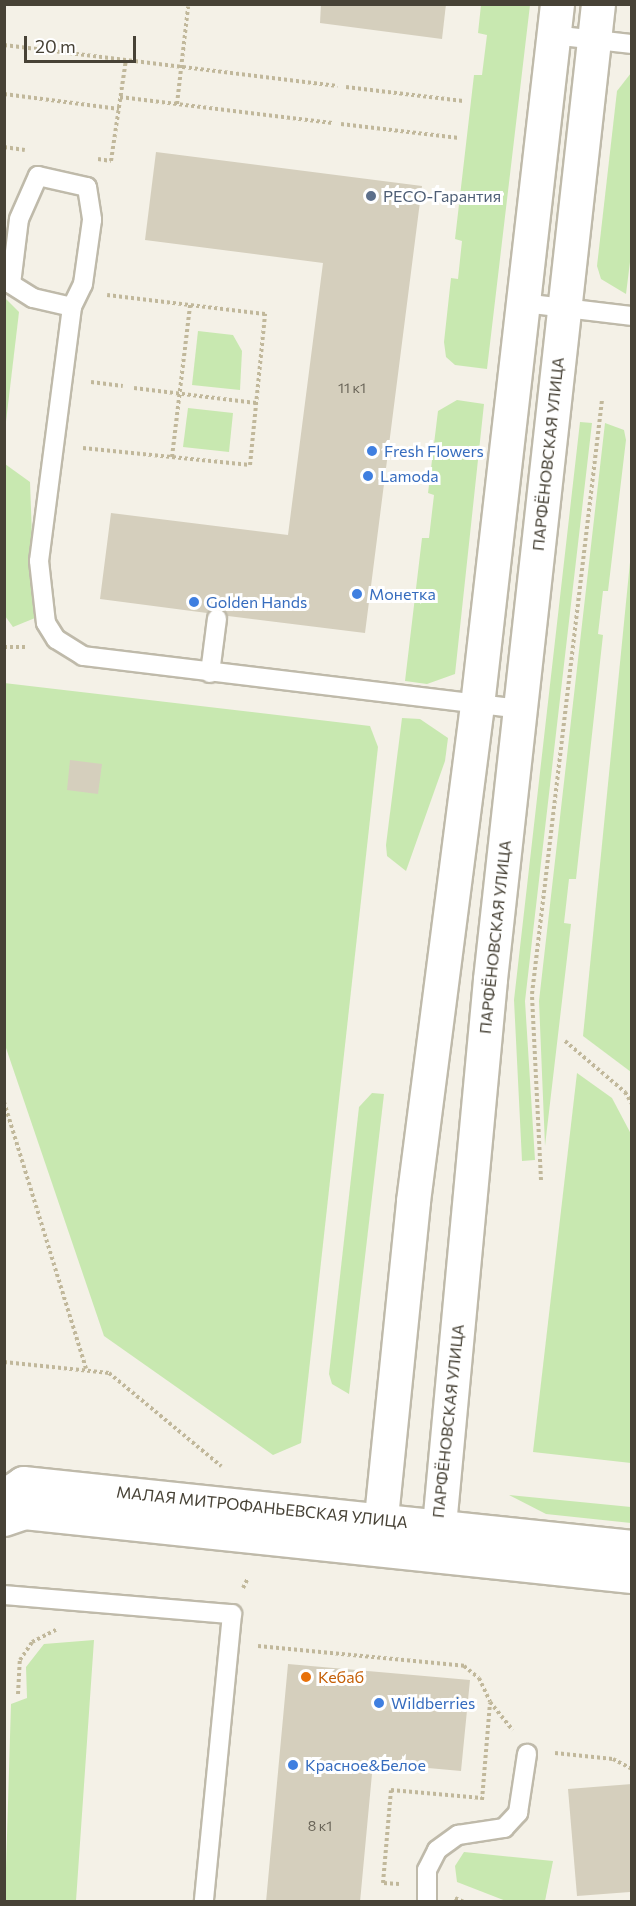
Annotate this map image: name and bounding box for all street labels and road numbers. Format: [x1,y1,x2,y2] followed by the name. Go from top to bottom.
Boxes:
[528,356,568,552] street label: ПАРФЁНОВСКАЯ УЛИЦА
[475,839,515,1035] street label: ПАРФЁНОВСКАЯ УЛИЦА
[428,1323,468,1519] street label: ПАРФЁНОВСКАЯ УЛИЦА
[115,1482,409,1532] street label: МАЛАЯ МИТРОФАНЬЕВСКАЯ УЛИЦА

